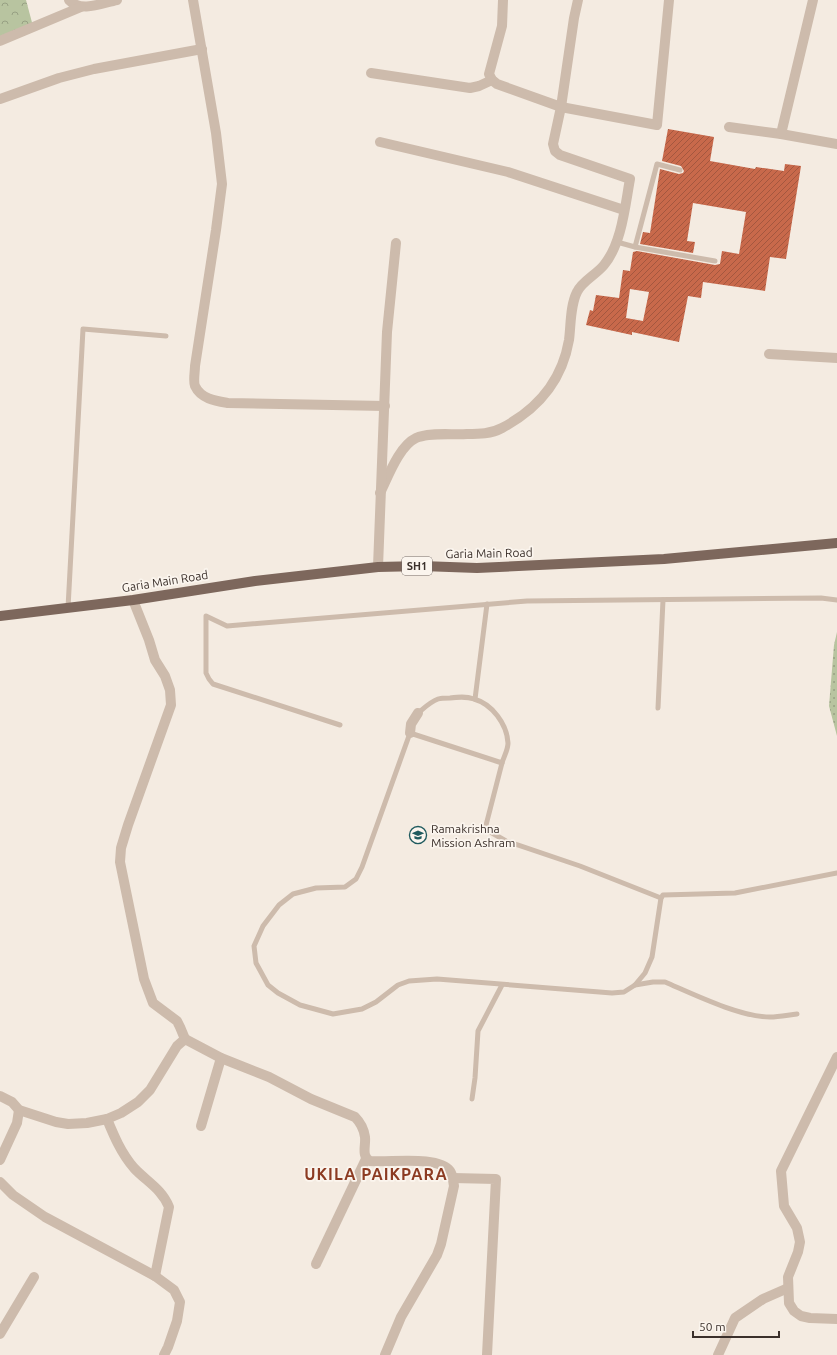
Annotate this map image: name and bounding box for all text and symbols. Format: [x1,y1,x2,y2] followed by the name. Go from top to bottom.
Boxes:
[445,546,533,560] street label: Garia Main Road
[402,557,432,575] road number: SH1
[121,568,209,594] street label: Garia Main Road
[431,822,515,849] place label: Ramakrishna Mission Ashram
[408,825,428,845] school or university icon: Ramakrishna Mission Ashram
[304,1165,448,1183] district label: UKILA PAIKPARA
[693,1313,779,1339] scale bar
[699,1320,726,1333] text: 50 m

